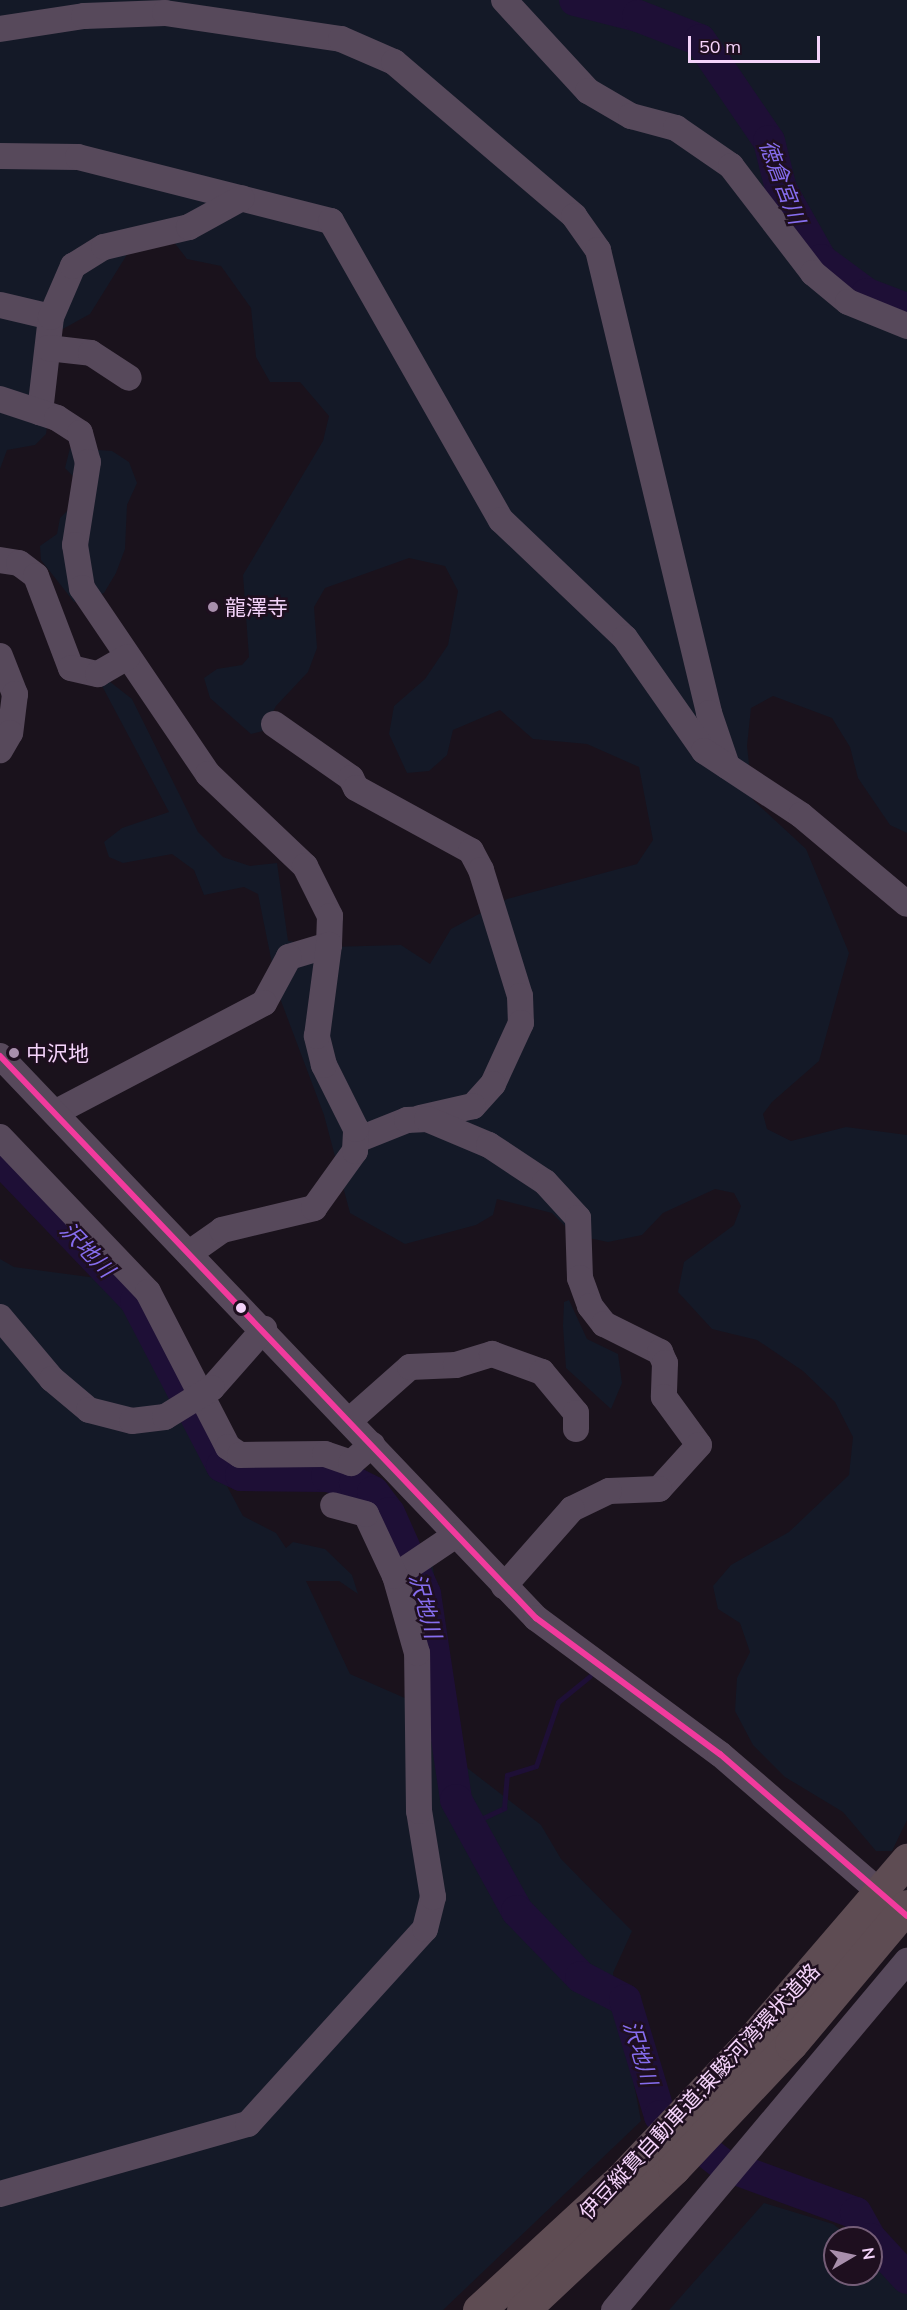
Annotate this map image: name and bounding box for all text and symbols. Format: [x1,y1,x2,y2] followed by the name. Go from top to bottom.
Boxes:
[691,24,823,62] scale bar
[699,35,741,58] text: 50 m
[754,136,810,228] water label: 徳倉宮川
[225,594,288,620] place label: 龍澤寺
[206,600,220,614] marker: 龍澤寺
[26,1040,89,1066] place label: 中沢地
[7,1046,21,1060] marker: 中沢地
[55,1217,119,1283] water label: 沢地川
[235,1302,247,1314] unlabelled marker
[404,1571,446,1641] water label: 沢地川
[574,1958,824,2224] street label: 伊豆縦貫自動車道;東駿河湾環状道路
[618,2018,662,2088] water label: 沢地川
[823,2226,883,2286] north arrow
[858,2246,880,2261] text: N

